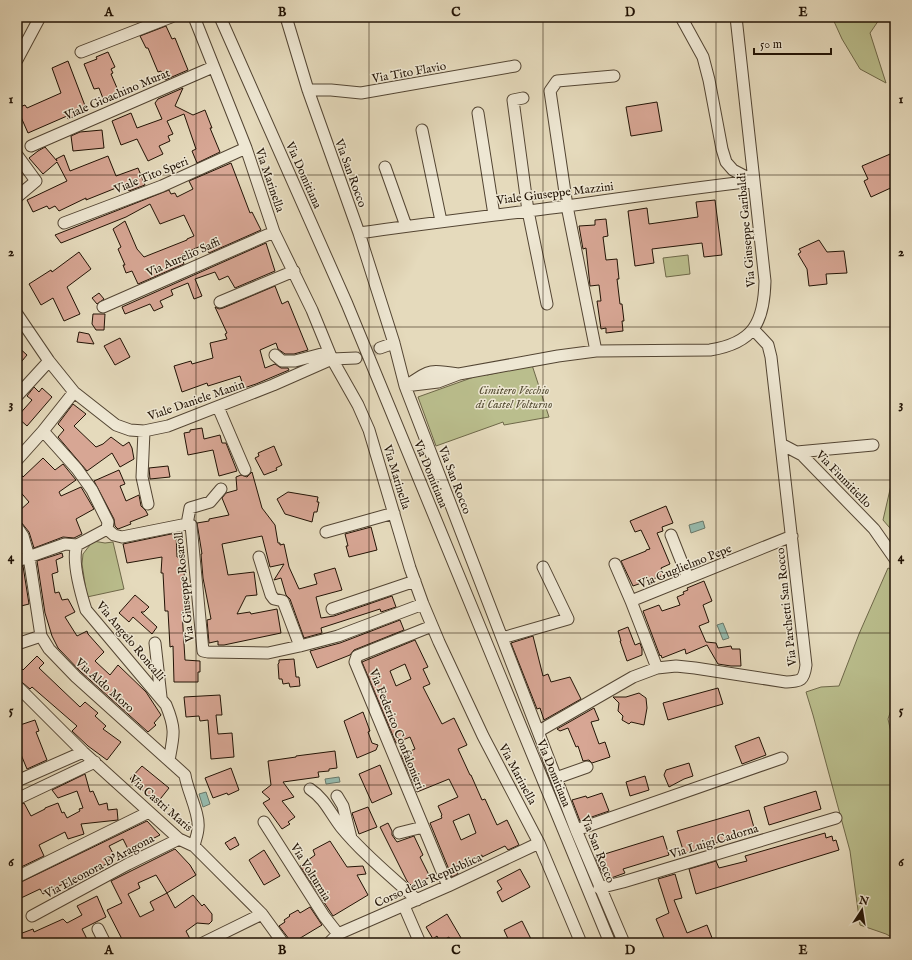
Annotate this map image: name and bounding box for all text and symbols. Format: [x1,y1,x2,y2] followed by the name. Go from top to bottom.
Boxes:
[104,4,115,21] text: A
[278,4,287,21] text: B
[451,4,461,21] text: C
[625,4,636,21] text: D
[798,4,808,21] text: E
[754,30,831,56] scale bar
[760,37,782,52] text: 50 m
[370,59,448,87] street label: Via Tito Flavio
[61,65,172,124] street label: Viale Gioachino Murat
[9,91,14,108] text: 1
[899,91,904,108] text: 1
[331,136,370,210] street label: Via San Rocco
[282,139,325,212] street label: Via Domitiana
[251,145,288,215] street label: Via Marinella
[111,154,191,198] street label: Viale Tito Speri
[734,172,760,289] street label: Via Giuseppe Garibaldi
[495,179,615,209] street label: Viale Giuseppe Mazzini
[143,234,223,281] street label: Via Aurelio Saffi
[8,244,14,261] text: 2
[898,244,904,261] text: 2
[145,377,247,424] street label: Viale Daniele Manin
[475,383,552,412] park label: Cimitero Vecchio di Castel Volturno
[9,396,14,413] text: 3
[899,396,904,413] text: 3
[410,437,451,511] street label: Via Domitiana
[379,442,414,512] street label: Via Marinella
[434,443,475,517] street label: Via San Rocco
[812,447,875,512] street label: Via Fiumitiello
[171,530,199,644] street label: Via Giuseppe Rosaroll
[636,541,735,593] street label: Via Guglielmo Pepe
[773,546,800,668] street label: Via Parchetti San Rocco
[8,549,15,566] text: 4
[898,549,905,566] text: 4
[92,598,168,684] street label: Via Angelo Roncalli
[71,654,138,716] street label: Via Aldo Moro
[365,666,428,792] street label: Via Federico Confalonieri
[9,702,14,719] text: 5
[899,702,904,719] text: 5
[533,736,574,810] street label: Via Domitiana
[495,740,540,808] street label: Via Marinella
[125,771,196,835] street label: Via Castri Maris
[577,812,618,886] street label: Via San Rocco
[667,821,761,862] street label: Via Luigi Cadorna
[41,831,157,902] street label: Via Eleonora D'Aragona
[286,840,335,905] street label: Via Volturnia
[372,850,485,912] street label: Corso della Repubblica
[8,854,14,871] text: 6
[898,854,904,871] text: 6
[842,890,882,930] north arrow
[857,893,870,909] text: N
[104,942,115,959] text: A
[278,942,287,959] text: B
[451,942,461,959] text: C
[625,942,636,959] text: D
[798,942,808,959] text: E

